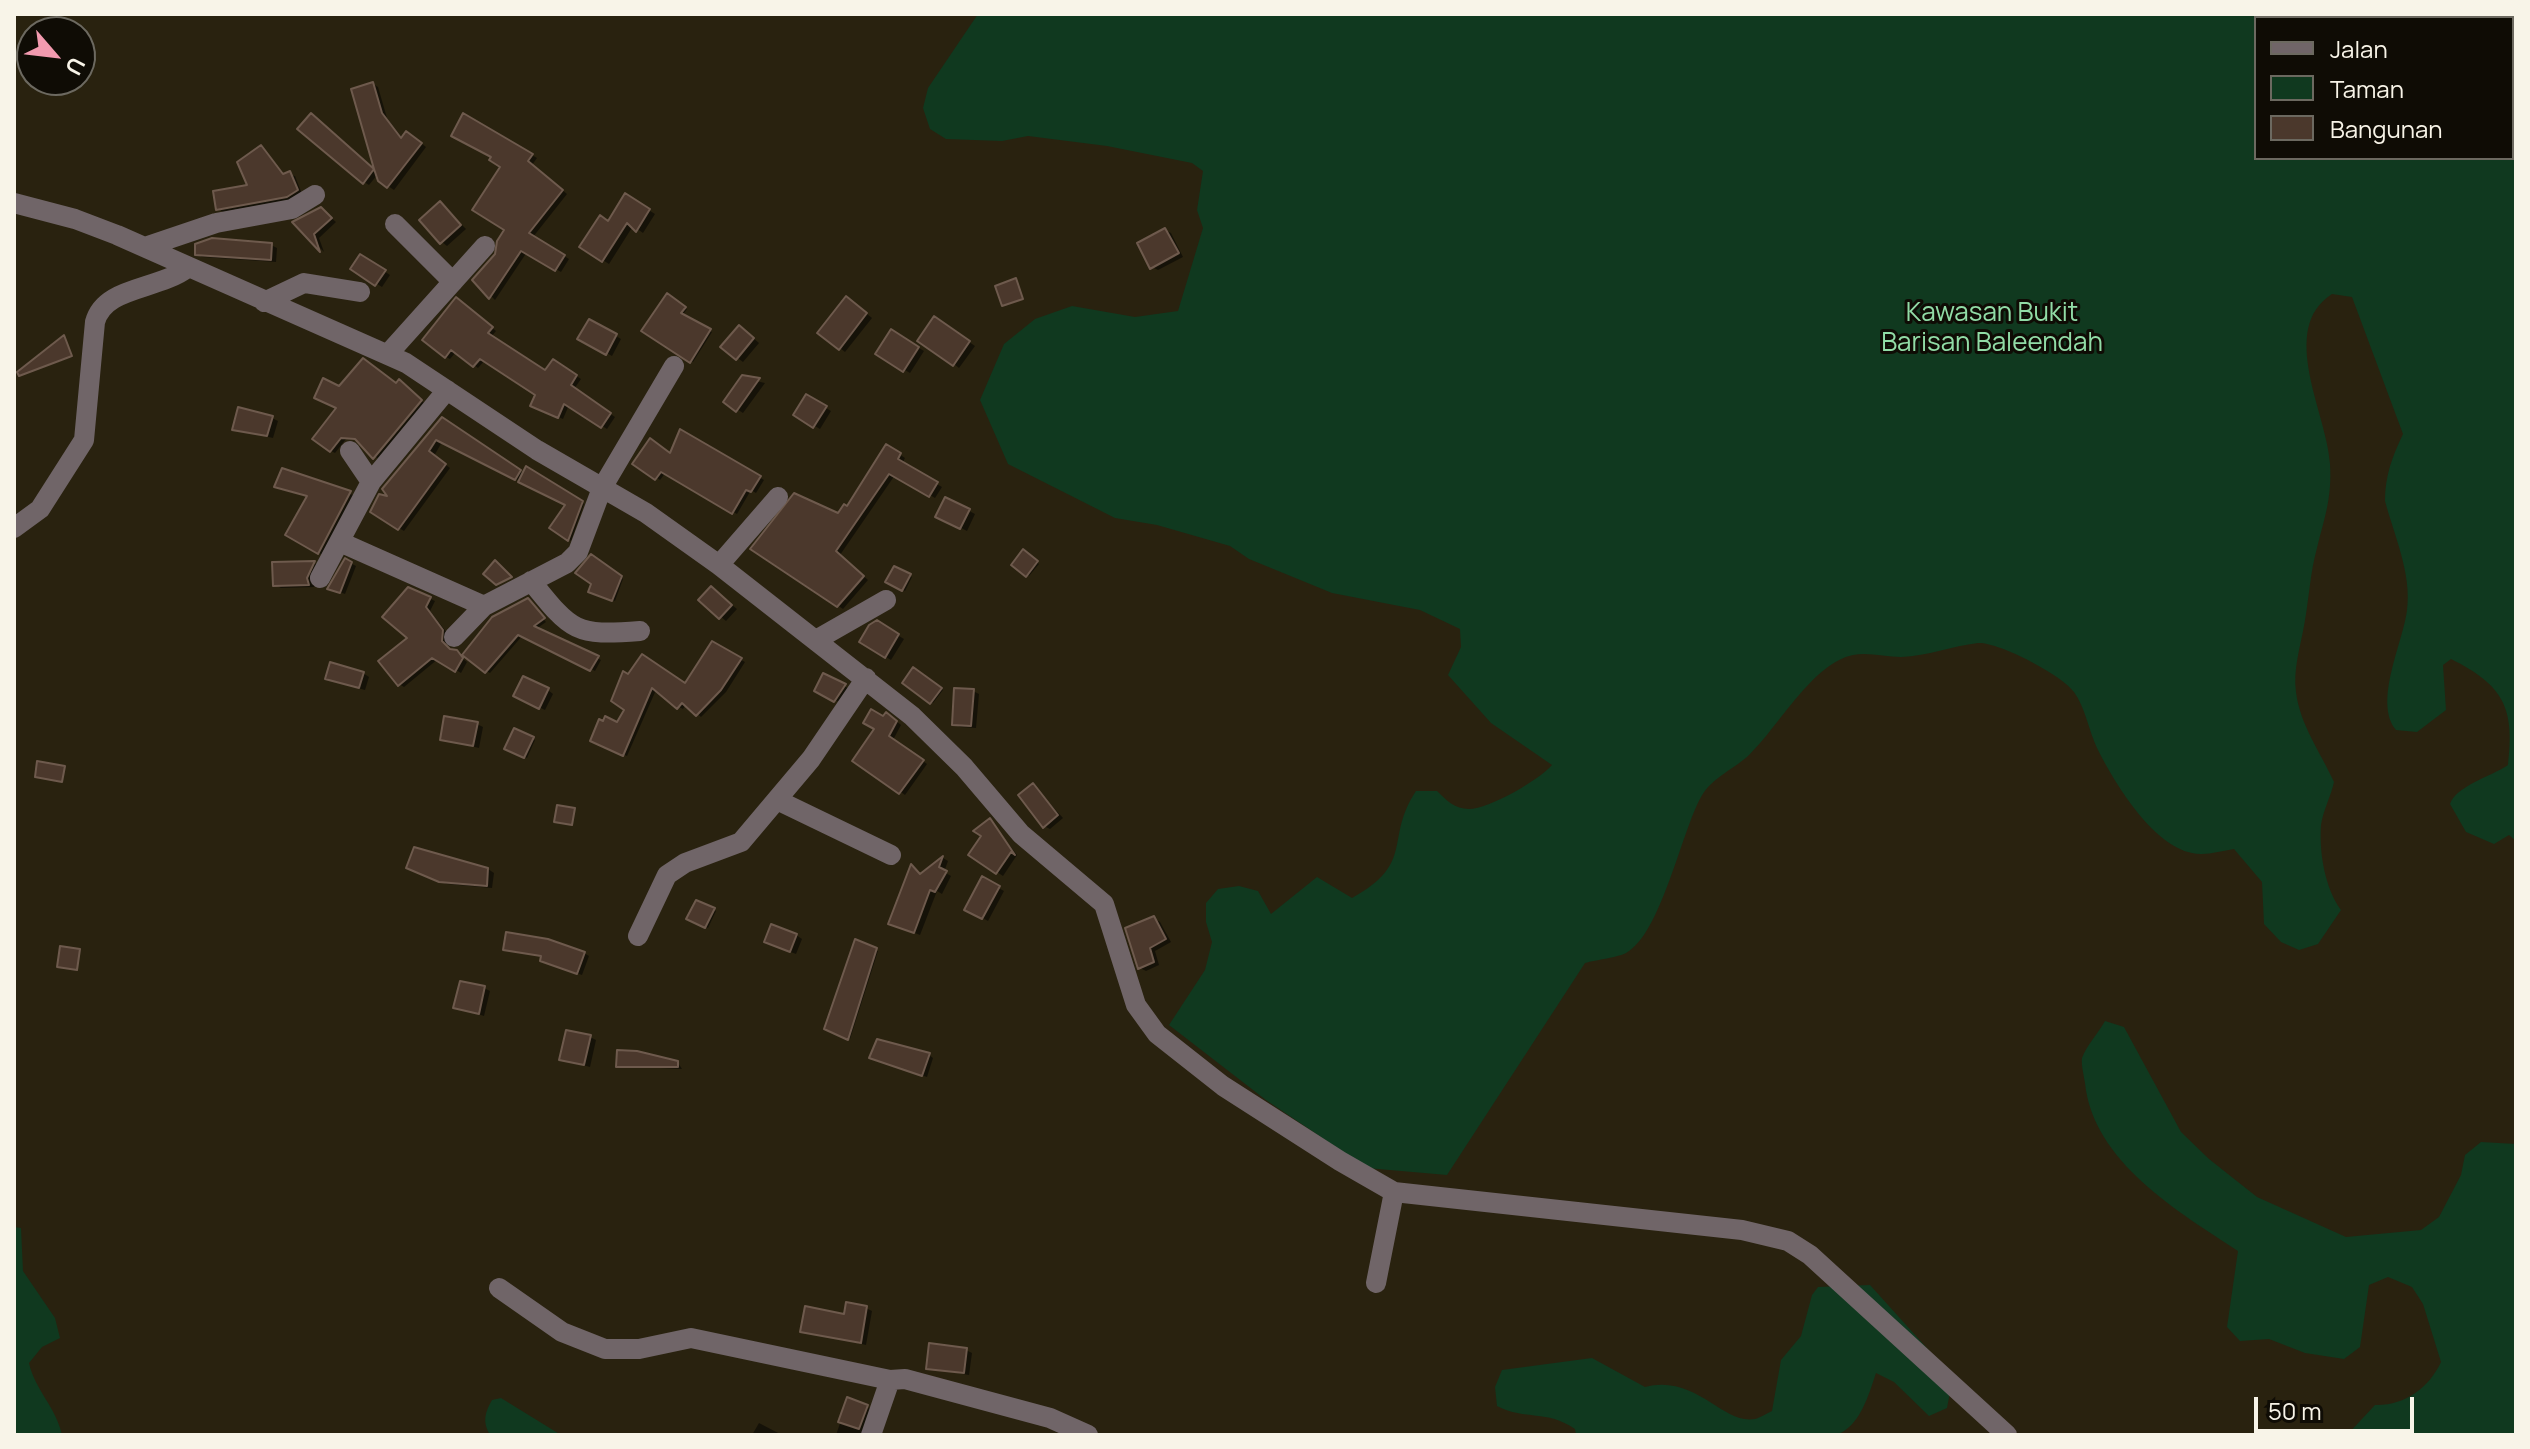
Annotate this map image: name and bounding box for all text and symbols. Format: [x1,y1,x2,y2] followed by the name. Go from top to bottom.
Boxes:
[16,16,96,96] north arrow
[2254,16,2514,160] legend
[2330,32,2388,65] text: Jalan
[58,52,92,80] text: U
[2330,72,2404,105] text: Taman
[2330,112,2443,145] text: Bangunan
[1881,298,2103,360] park label: Kawasan Bukit Barisan Baleendah
[2258,1381,2418,1431] scale bar
[2268,1394,2322,1427] text: 50 m

